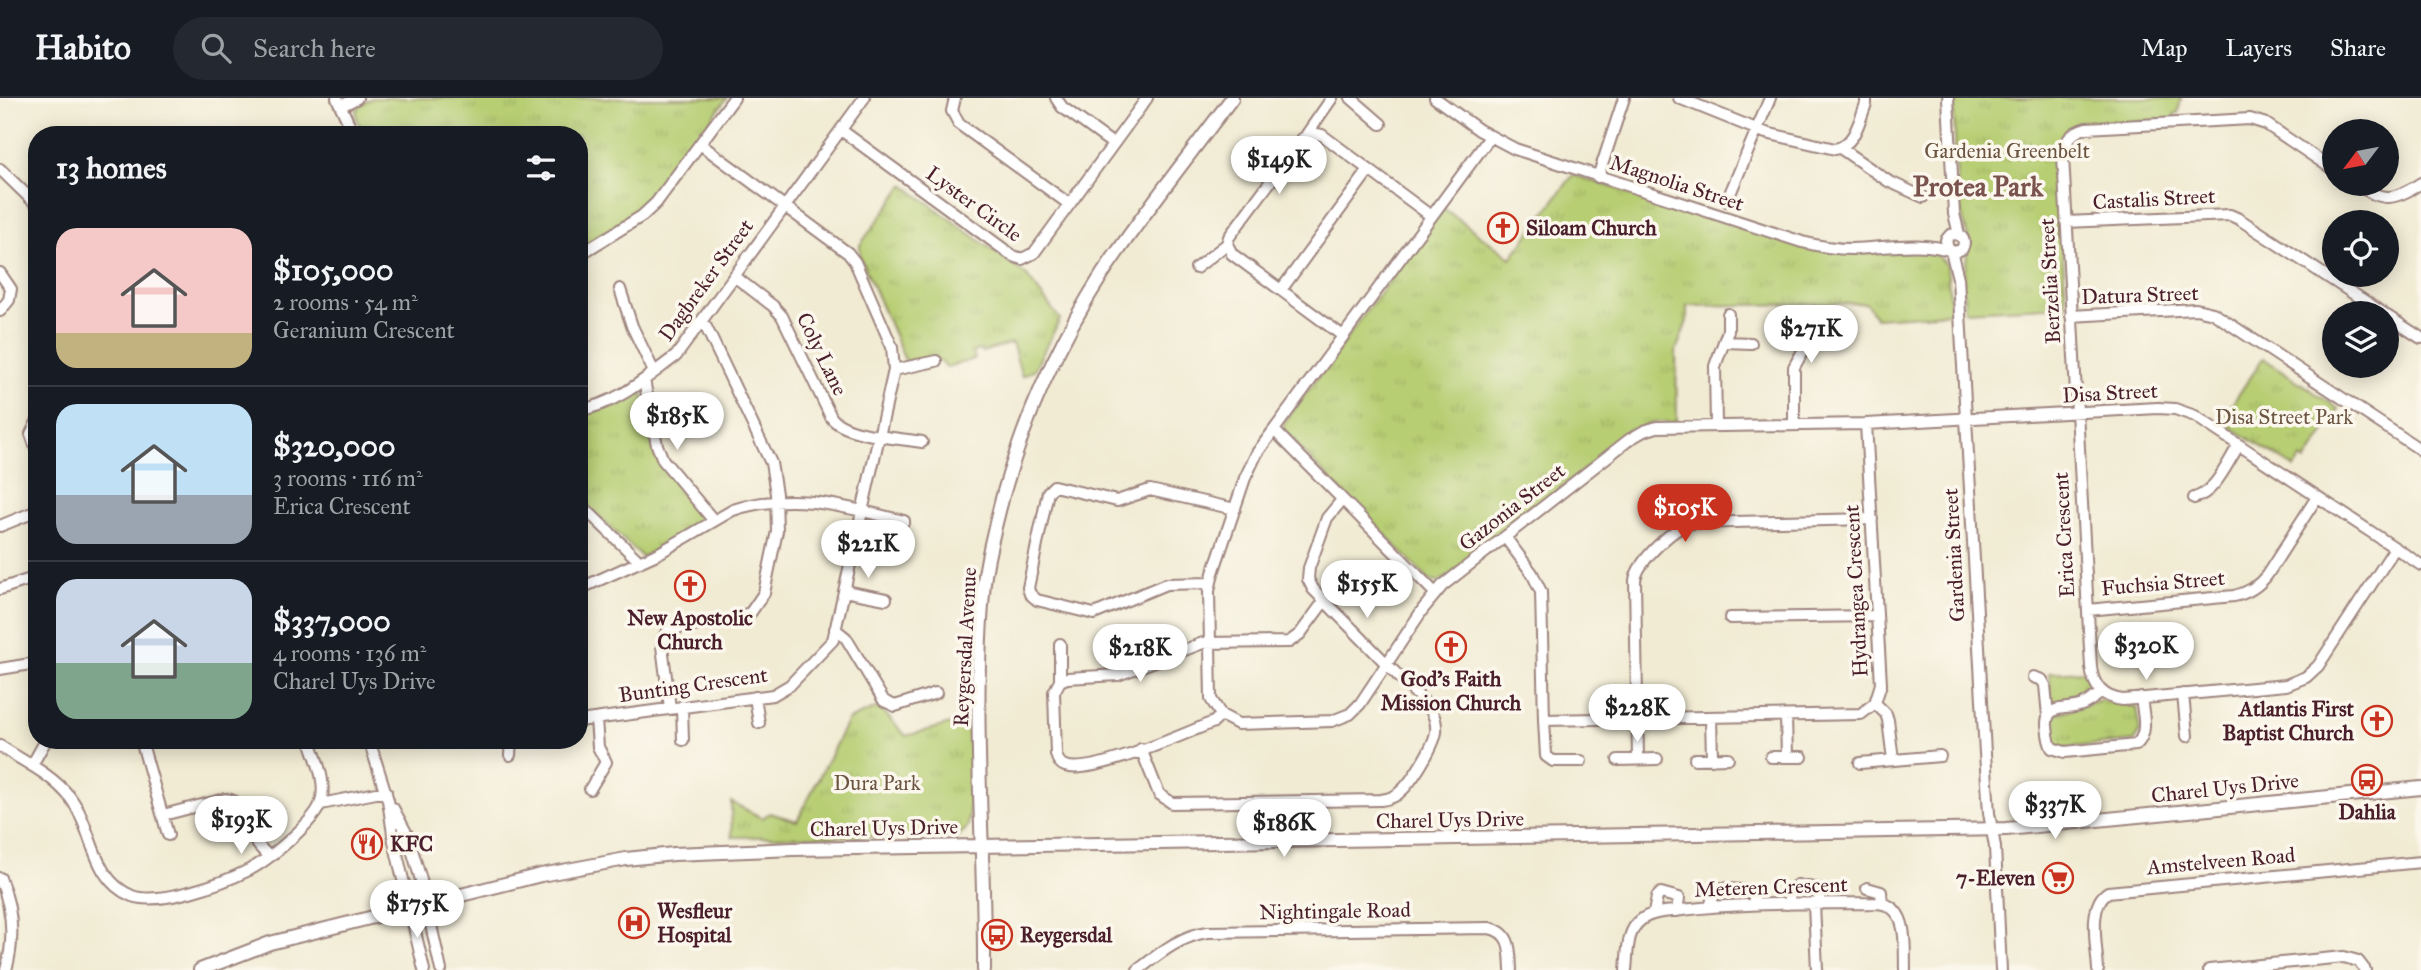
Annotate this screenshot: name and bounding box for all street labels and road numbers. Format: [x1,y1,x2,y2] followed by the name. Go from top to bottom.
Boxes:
[1607,149,1748,217] street label: Magnolia Street
[921,160,1027,248] street label: Lyster Circle
[2092,183,2217,215] street label: Castalis Street
[653,213,759,346] street label: Dagbreker Street
[2034,217,2066,345] street label: Berzelia Street
[2081,280,2200,310] street label: Datura Street
[791,308,853,400] street label: Coly Lane
[2062,377,2159,408] street label: Disa Street
[1454,457,1571,556] street label: Gazonia Street
[2048,471,2080,598] street label: Erica Crescent
[1937,487,1970,623] street label: Gardenia Street
[1838,504,1874,678] street label: Hydrangea Crescent
[2100,565,2227,601] street label: Fuchsia Street
[948,566,982,728] street label: Reygersdal Avenue
[617,662,770,708] street label: Bunting Crescent
[2150,767,2300,809] street label: Charel Uys Drive
[1376,806,1525,834] street label: Charel Uys Drive
[810,814,959,842] street label: Charel Uys Drive
[2145,842,2297,881] street label: Amstelveen Road
[1694,871,1849,903] street label: Meteren Crescent
[1259,897,1412,925] street label: Nightingale Road

